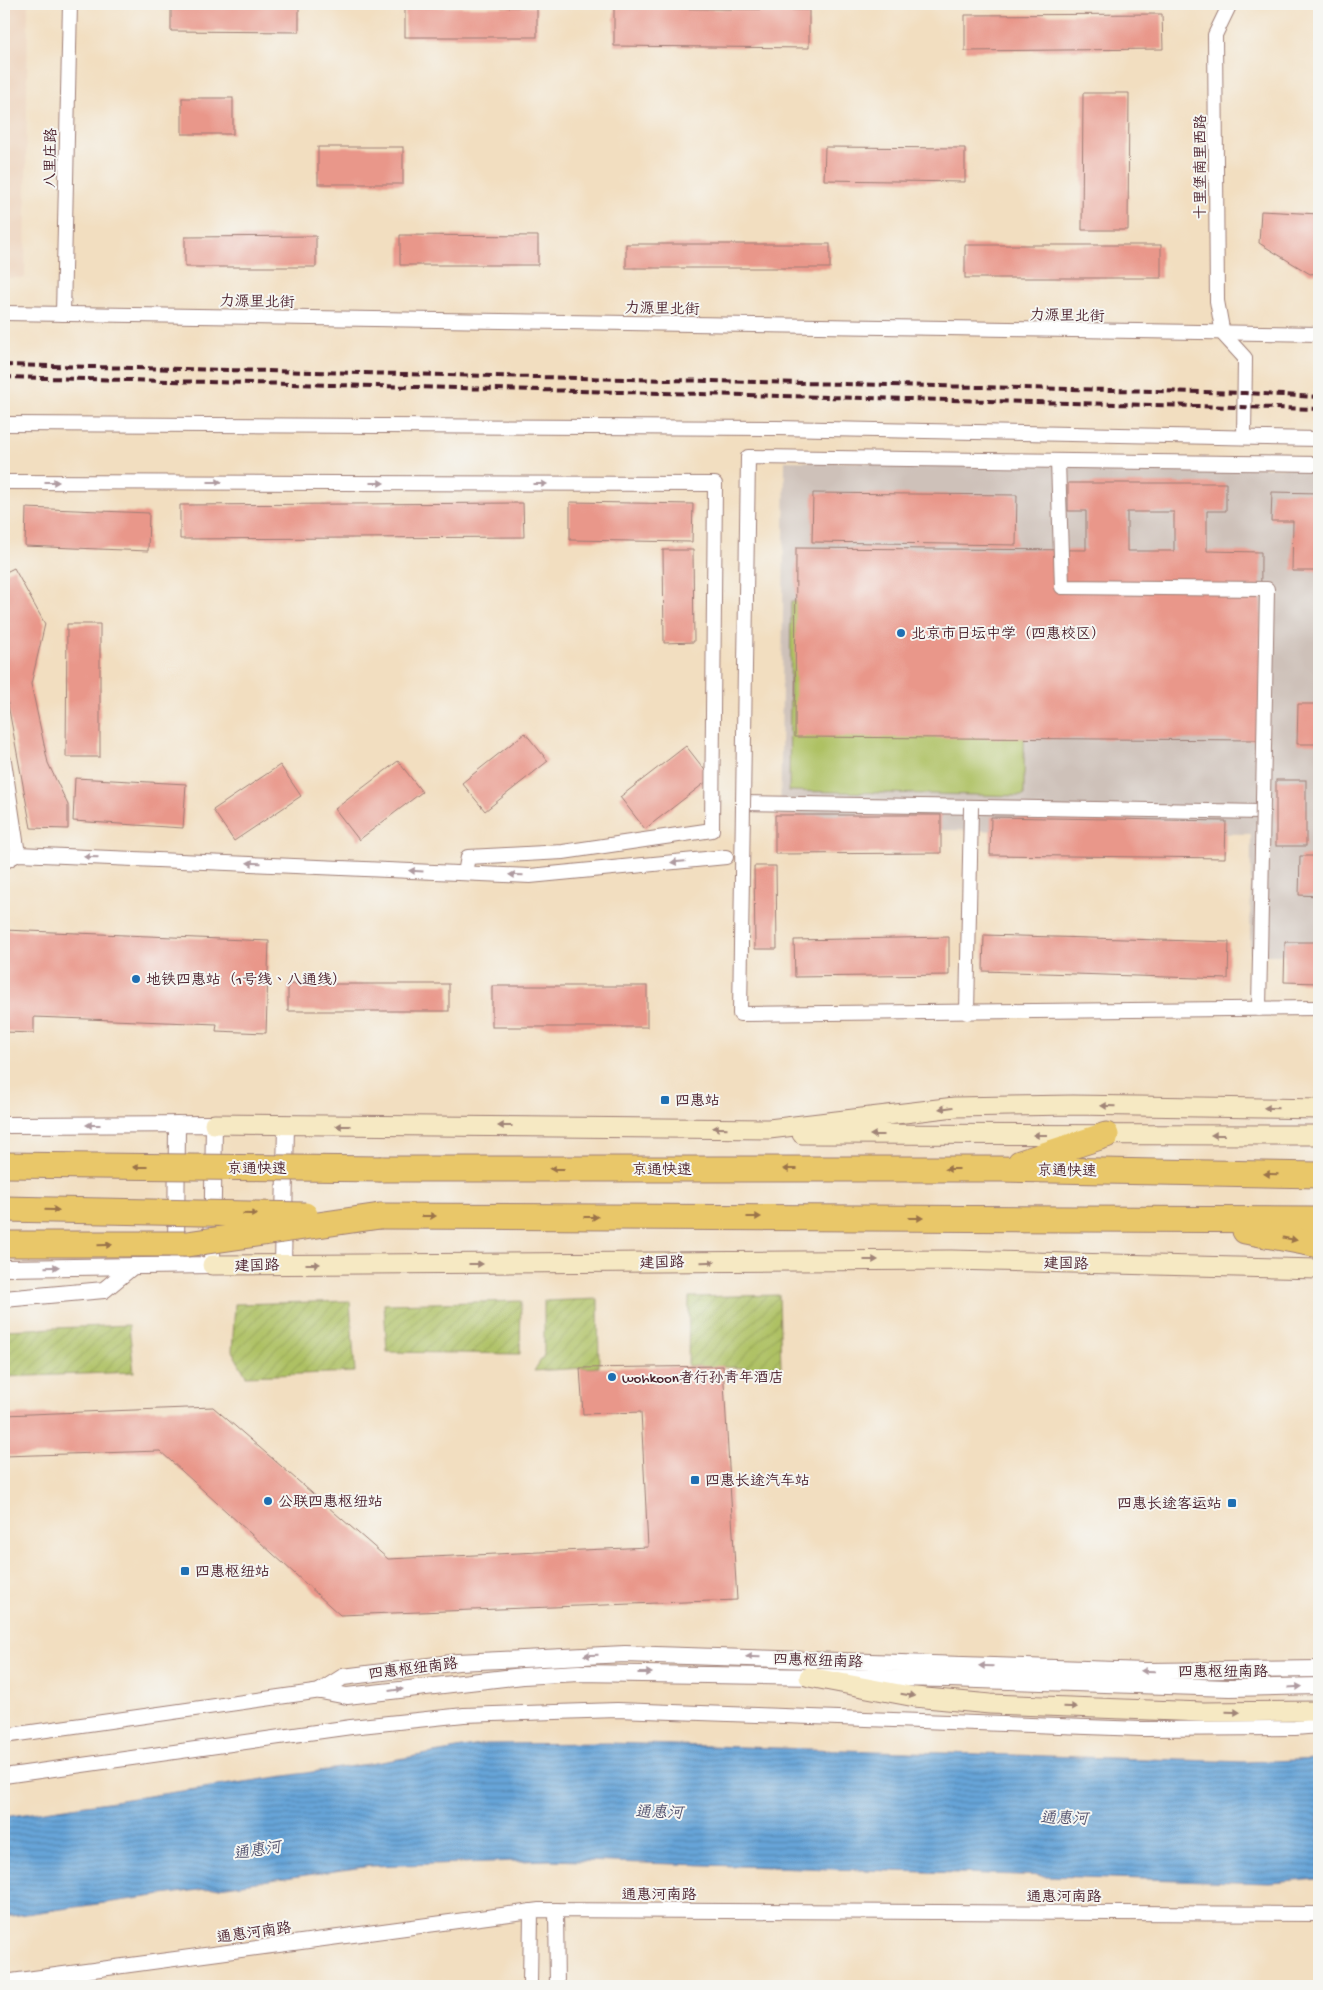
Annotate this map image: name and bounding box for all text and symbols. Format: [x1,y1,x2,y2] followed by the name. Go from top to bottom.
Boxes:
[1192,114,1211,220] street label: 十里堡南里西路
[42,128,62,188] street label: 八里庄路
[219,293,295,313] street label: 力源里北街
[624,300,700,320] street label: 力源里北街
[1029,307,1105,327] street label: 力源里北街
[45,478,61,486] one-way arrow
[207,478,223,486] one-way arrow
[370,479,386,487] one-way arrow
[532,480,548,488] one-way arrow
[911,625,1106,644] place label: 北京市日坛中学（四惠校区）
[895,627,907,639] marker: 北京市日坛中学（四惠校区）
[83,852,99,860] one-way arrow
[669,858,685,866] one-way arrow
[245,859,261,867] one-way arrow
[408,866,424,874] one-way arrow
[508,871,524,879] one-way arrow
[146,972,347,990] place label: 地铁四惠站（1号线、八通线）
[130,973,142,985] marker: 地铁四惠站（1号线、八通线）
[675,1093,720,1111] place label: 四惠站
[659,1094,671,1106] marker: 四惠站
[1100,1102,1116,1110] one-way arrow
[937,1104,953,1112] one-way arrow
[1262,1104,1278,1112] one-way arrow
[85,1121,101,1129] one-way arrow
[334,1122,350,1130] one-way arrow
[497,1122,513,1130] one-way arrow
[712,1124,728,1132] one-way arrow
[869,1131,885,1139] one-way arrow
[1032,1131,1048,1139] one-way arrow
[1210,1131,1226,1139] one-way arrow
[227,1160,287,1179] street label: 京通快速
[632,1161,692,1180] street label: 京通快速
[1037,1161,1097,1182] street label: 京通快速
[132,1162,148,1170] one-way arrow
[549,1165,565,1173] one-way arrow
[782,1165,798,1173] one-way arrow
[944,1165,960,1173] one-way arrow
[1262,1170,1278,1178] one-way arrow
[45,1206,61,1214] one-way arrow
[242,1210,258,1218] one-way arrow
[421,1212,437,1220] one-way arrow
[583,1213,599,1221] one-way arrow
[746,1213,762,1221] one-way arrow
[908,1214,924,1222] one-way arrow
[1283,1236,1299,1244] one-way arrow
[97,1241,113,1249] one-way arrow
[639,1255,685,1273] street label: 建国路
[863,1256,879,1264] one-way arrow
[1043,1256,1089,1274] street label: 建国路
[234,1258,280,1276] street label: 建国路
[700,1258,716,1266] one-way arrow
[305,1260,321,1268] one-way arrow
[468,1260,484,1268] one-way arrow
[45,1263,61,1271] one-way arrow
[622,1370,784,1388] place label: wohkoon者行孙青年酒店
[606,1371,618,1383] marker: wohkoon者行孙青年酒店
[705,1473,810,1491] place label: 四惠长途汽车站
[689,1474,701,1486] marker: 四惠长途汽车站
[278,1494,383,1512] place label: 公联四惠枢纽站
[262,1495,274,1507] marker: 公联四惠枢纽站
[1117,1496,1222,1514] place label: 四惠长途客运站
[1226,1497,1238,1509] marker: 四惠长途客运站
[195,1564,270,1582] place label: 四惠枢纽站
[179,1565,191,1577] marker: 四惠枢纽站
[773,1650,863,1673] street label: 四惠枢纽南路
[583,1651,599,1659] one-way arrow
[745,1653,761,1661] one-way arrow
[367,1655,459,1684] street label: 四惠枢纽南路
[977,1662,993,1670] one-way arrow
[1178,1663,1268,1682] street label: 四惠枢纽南路
[1140,1667,1156,1675] one-way arrow
[637,1669,653,1677] one-way arrow
[1287,1683,1303,1691] one-way arrow
[388,1686,404,1694] one-way arrow
[901,1692,917,1700] one-way arrow
[1062,1703,1078,1711] one-way arrow
[1225,1709,1241,1717] one-way arrow
[635,1803,686,1824] water label: 通惠河
[1040,1809,1091,1830] water label: 通惠河
[232,1837,286,1866] water label: 通惠河
[621,1886,697,1905] street label: 通惠河南路
[1026,1888,1102,1907] street label: 通惠河南路
[216,1919,293,1948] street label: 通惠河南路

